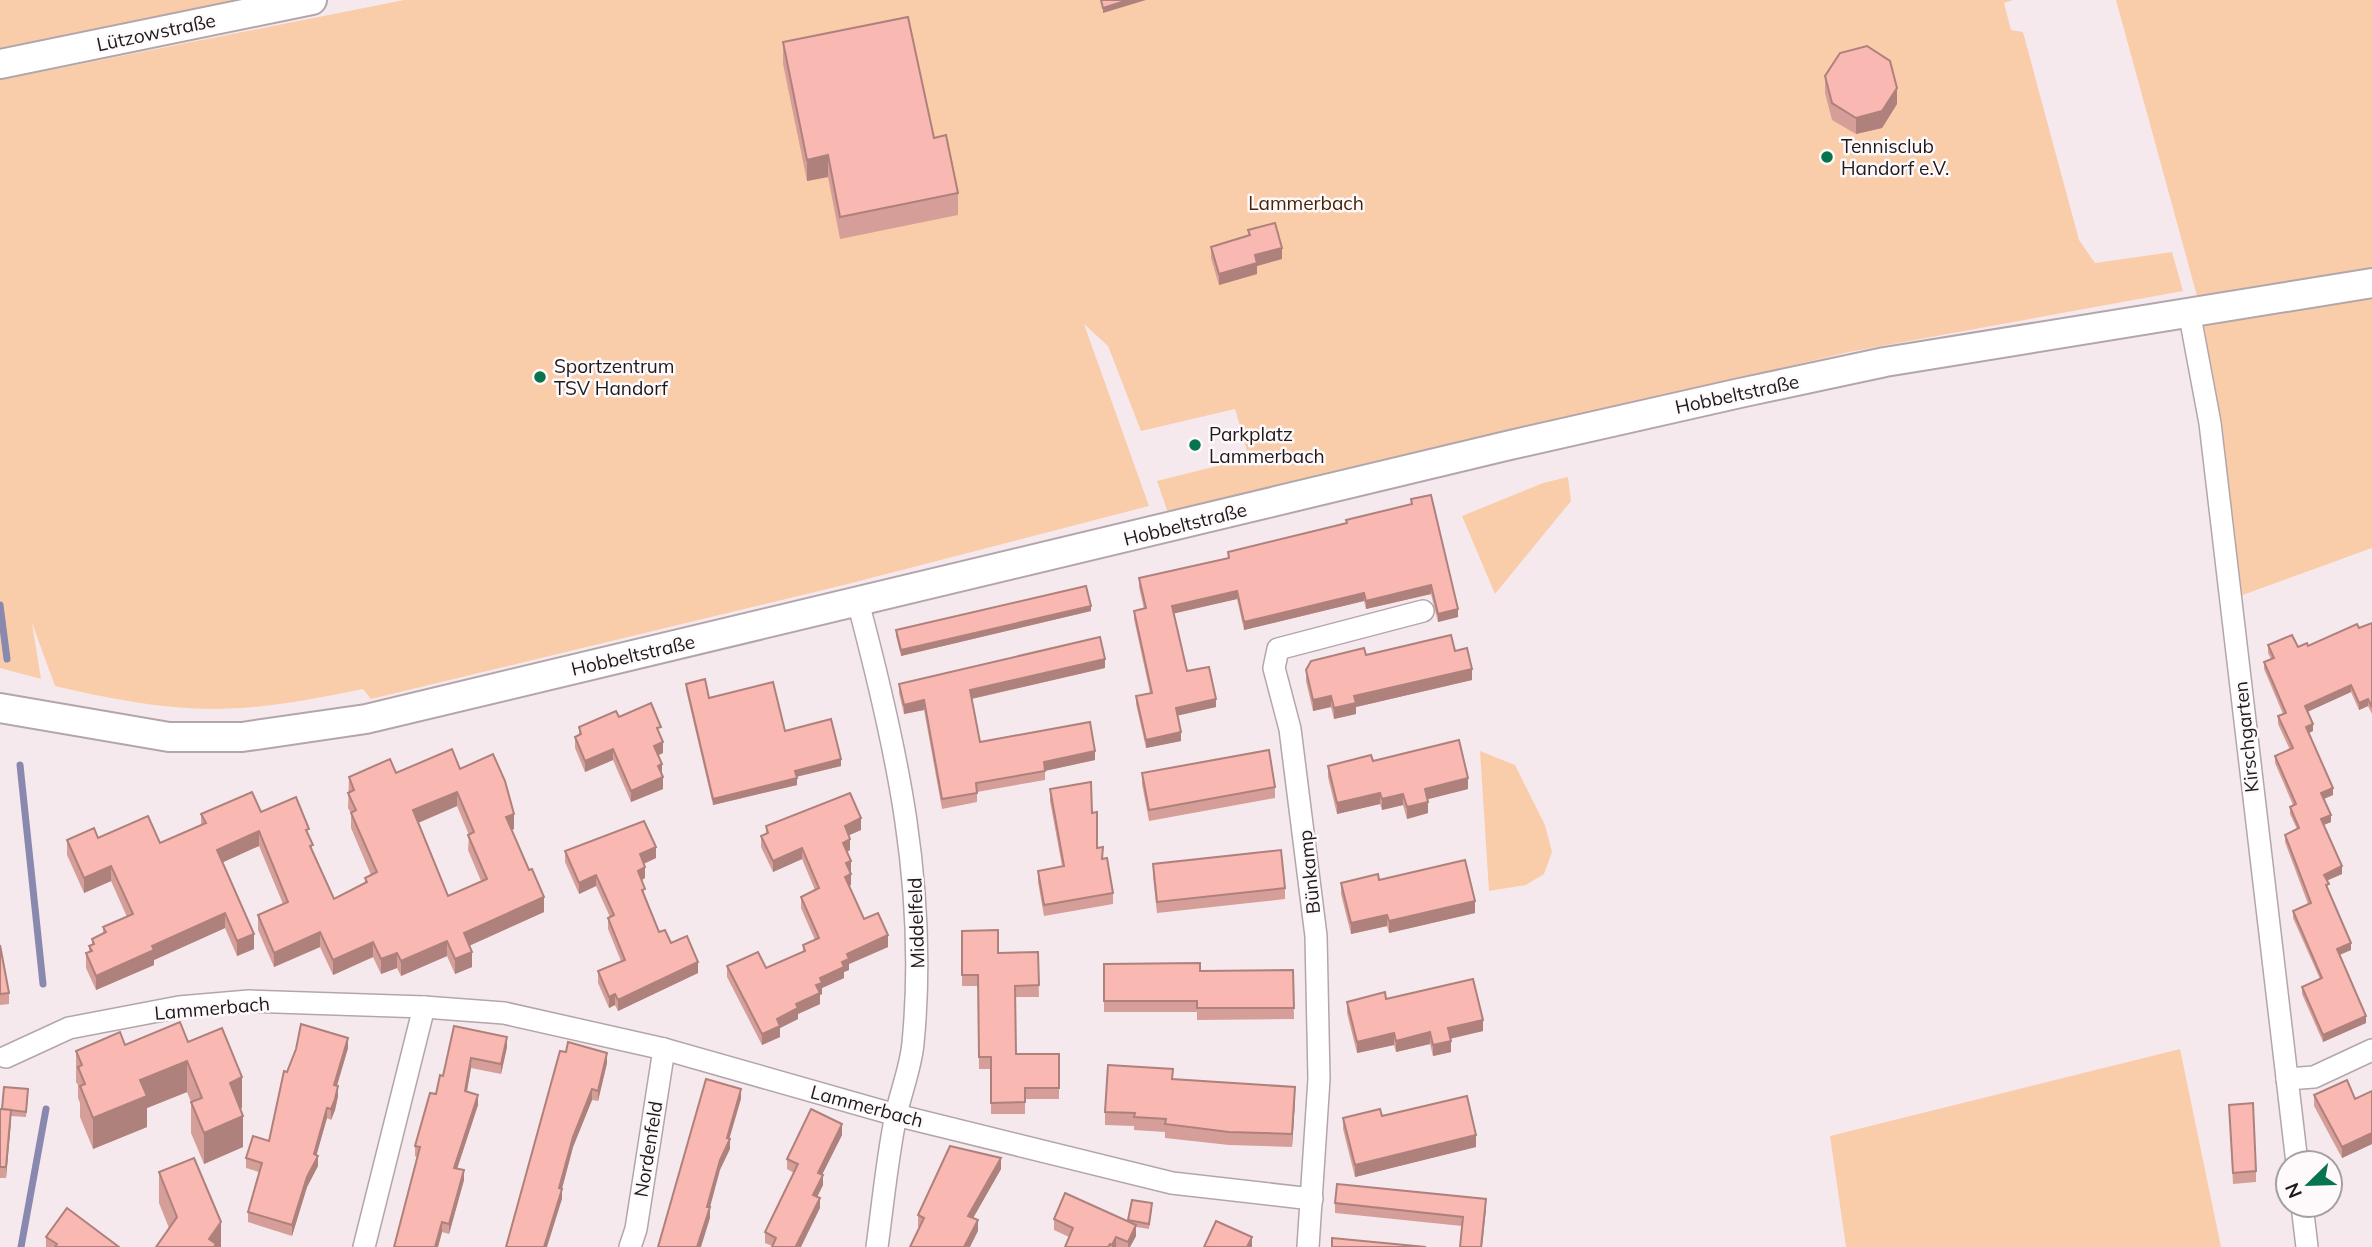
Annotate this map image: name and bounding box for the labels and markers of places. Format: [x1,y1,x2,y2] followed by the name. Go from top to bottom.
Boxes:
[1841,134,1949,180] place label: Tennisclub Handorf e.V.
[1819,149,1835,165] marker: Tennisclub Handorf e.V.
[554,354,674,400] place label: Sportzentrum TSV Handorf
[532,369,548,385] marker: Sportzentrum TSV Handorf
[1209,422,1325,468] place label: Parkplatz Lammerbach
[1187,437,1203,453] marker: Parkplatz Lammerbach

